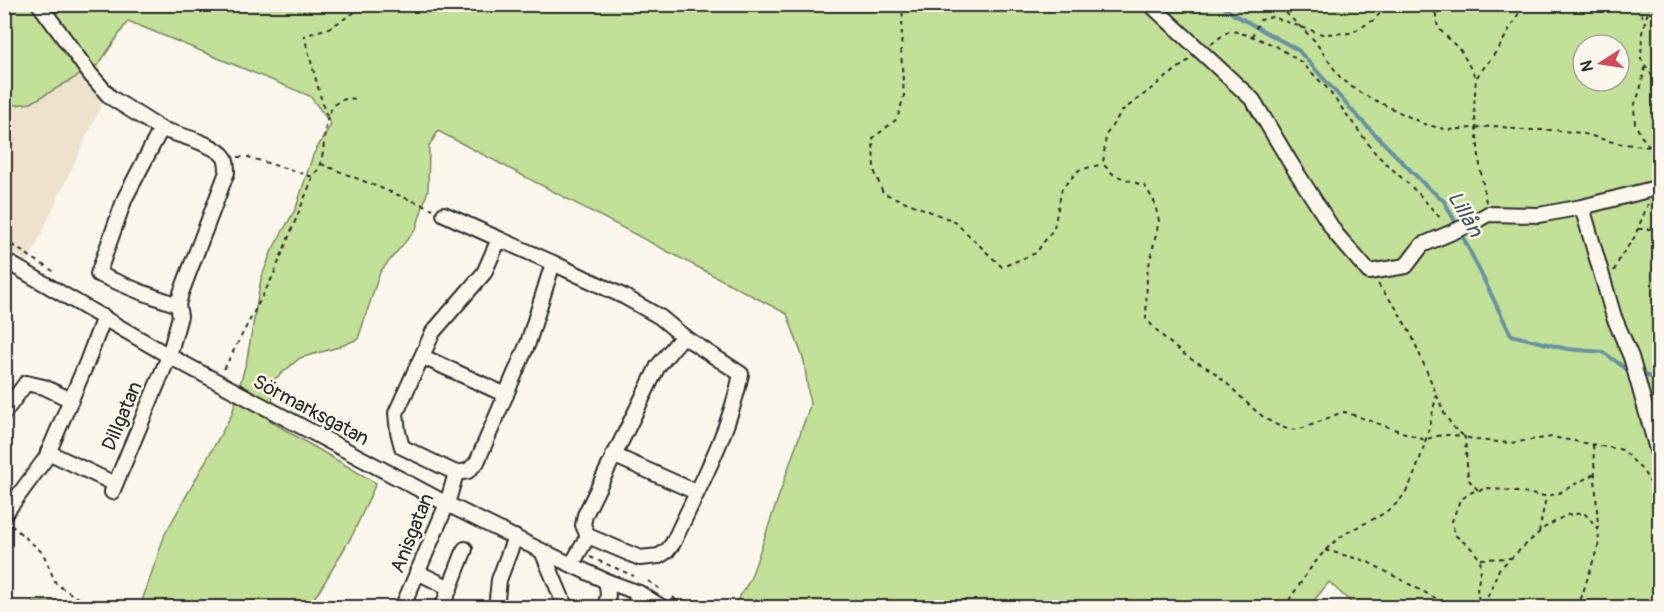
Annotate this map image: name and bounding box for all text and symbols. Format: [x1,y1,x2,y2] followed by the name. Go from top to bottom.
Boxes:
[1571,33,1631,93] north arrow
[1576,58,1598,73] text: N
[1441,186,1489,243] water label: Lillån
[249,369,373,451] street label: Sörmarksgatan
[96,378,148,454] street label: Dillgatan
[385,490,439,576] street label: Anisgatan

